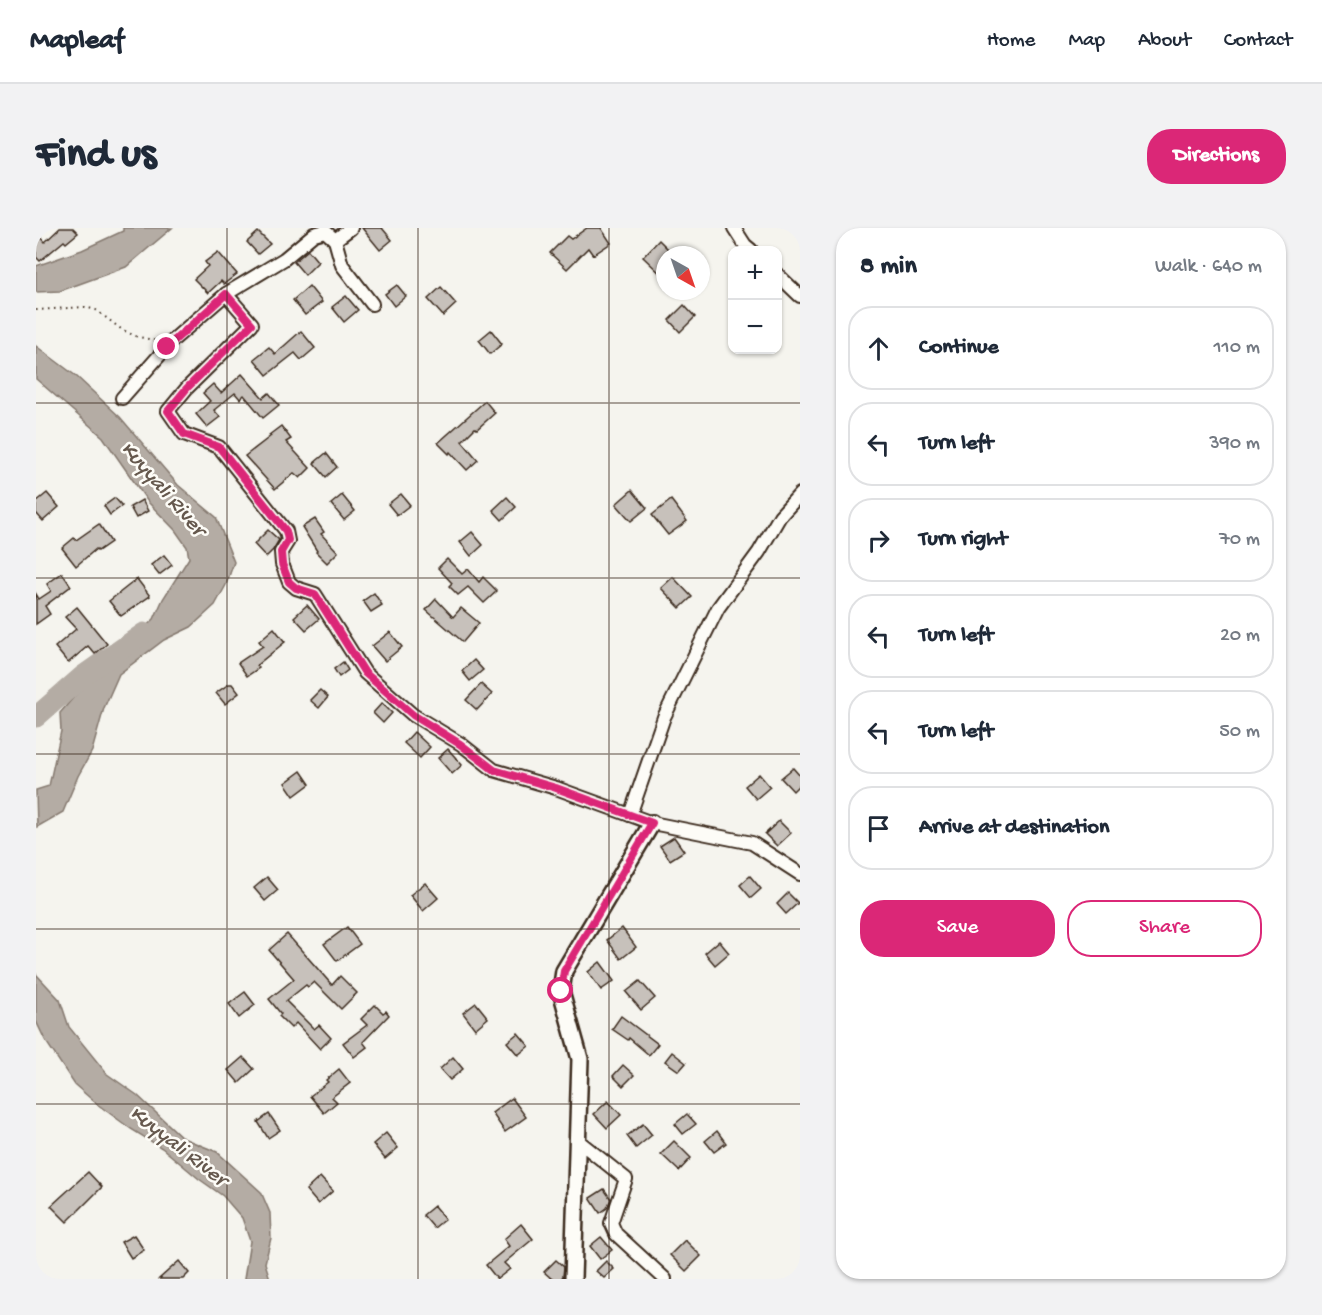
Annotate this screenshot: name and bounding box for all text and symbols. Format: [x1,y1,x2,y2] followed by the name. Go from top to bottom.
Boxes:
[30,25,124,58] text: Mapleaf
[987,29,1035,54] text: Home
[1068,29,1105,54] text: Map
[1138,29,1191,54] text: About
[1224,29,1292,54] text: Contact
[1147,129,1286,184] button: Directions
[36,132,156,181] text: Find us
[656,246,710,300] north arrow
[728,246,782,354] map controls
[728,246,782,300] button: +
[860,252,917,283] text: 8 min
[1155,256,1262,279] text: Walk · 640 m
[728,300,782,354] button: −
[862,332,895,365] icon: ahead
[153,333,179,359] route end
[919,335,999,361] text: Continue
[1214,337,1260,360] text: 110 m
[862,428,895,461] icon: left
[919,431,993,457] text: Turn left
[1209,433,1260,456] text: 390 m
[114,437,213,545] water label: Kuyyali River
[862,524,895,557] icon: right
[919,527,1007,553] text: Turn right
[1219,529,1260,552] text: 70 m
[862,620,895,653] icon: left
[919,623,993,649] text: Turn left
[1220,625,1260,648] text: 20 m
[862,716,895,749] icon: left
[919,719,993,745] text: Turn left
[1219,721,1260,744] text: 50 m
[862,812,895,845] icon: arrive
[919,815,1109,841] text: Arrive at destination
[860,900,1055,957] button: Save
[1067,900,1262,957] button: Share
[547,977,573,1003] route start
[124,1101,235,1196] water label: Kuyyali River

